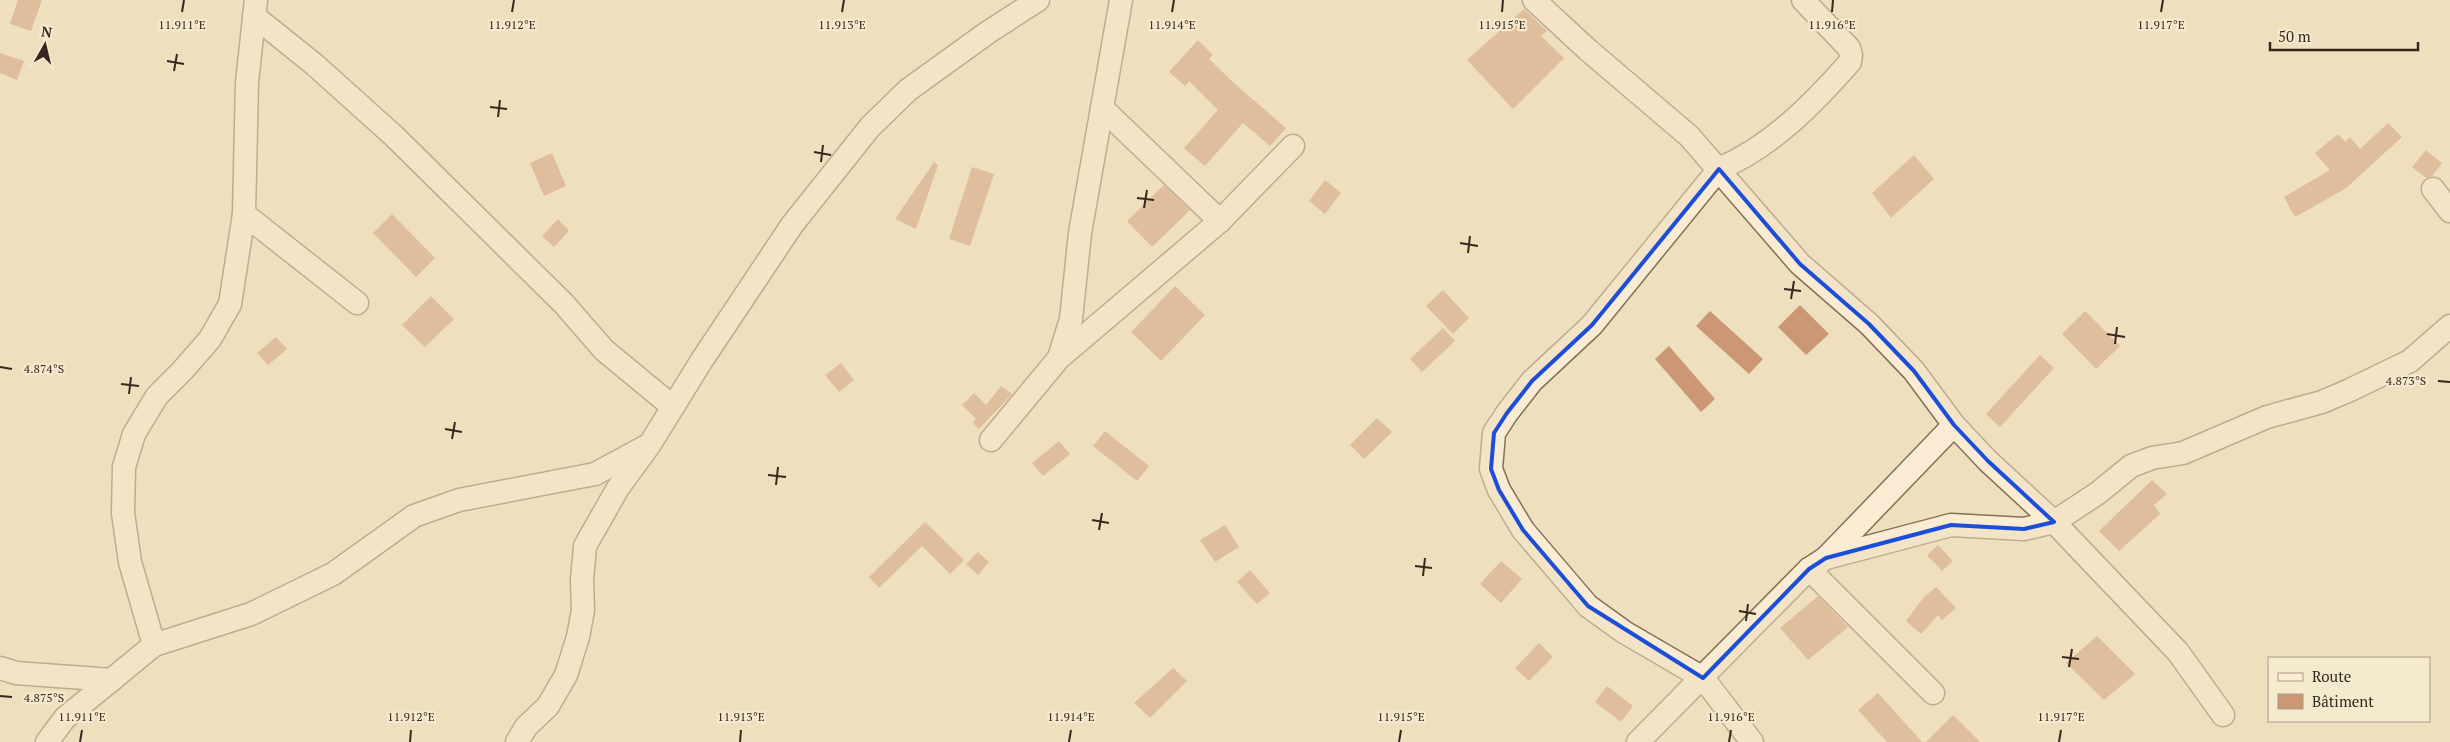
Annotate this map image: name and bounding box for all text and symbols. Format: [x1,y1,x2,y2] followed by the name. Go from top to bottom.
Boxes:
[158,17,206,32] text: 11.911°E
[488,17,536,32] text: 11.912°E
[818,17,866,32] text: 11.913°E
[1148,17,1196,32] text: 11.914°E
[1478,17,1526,32] text: 11.915°E
[1808,17,1856,32] text: 11.916°E
[2137,17,2185,32] text: 11.917°E
[20,20,70,70] north arrow
[2270,20,2418,52] scale bar
[40,21,54,42] text: N
[2278,26,2311,46] text: 50 m
[24,361,64,376] text: 4.874°S
[2386,373,2426,388] text: 4.873°S
[2268,657,2430,722] legend
[2312,666,2351,686] text: Route
[24,690,64,705] text: 4.875°S
[2312,691,2374,711] text: Bâtiment
[58,709,106,724] text: 11.911°E
[387,709,435,724] text: 11.912°E
[717,709,765,724] text: 11.913°E
[1047,709,1095,724] text: 11.914°E
[1377,709,1425,724] text: 11.915°E
[1707,709,1755,724] text: 11.916°E
[2037,709,2085,724] text: 11.917°E

